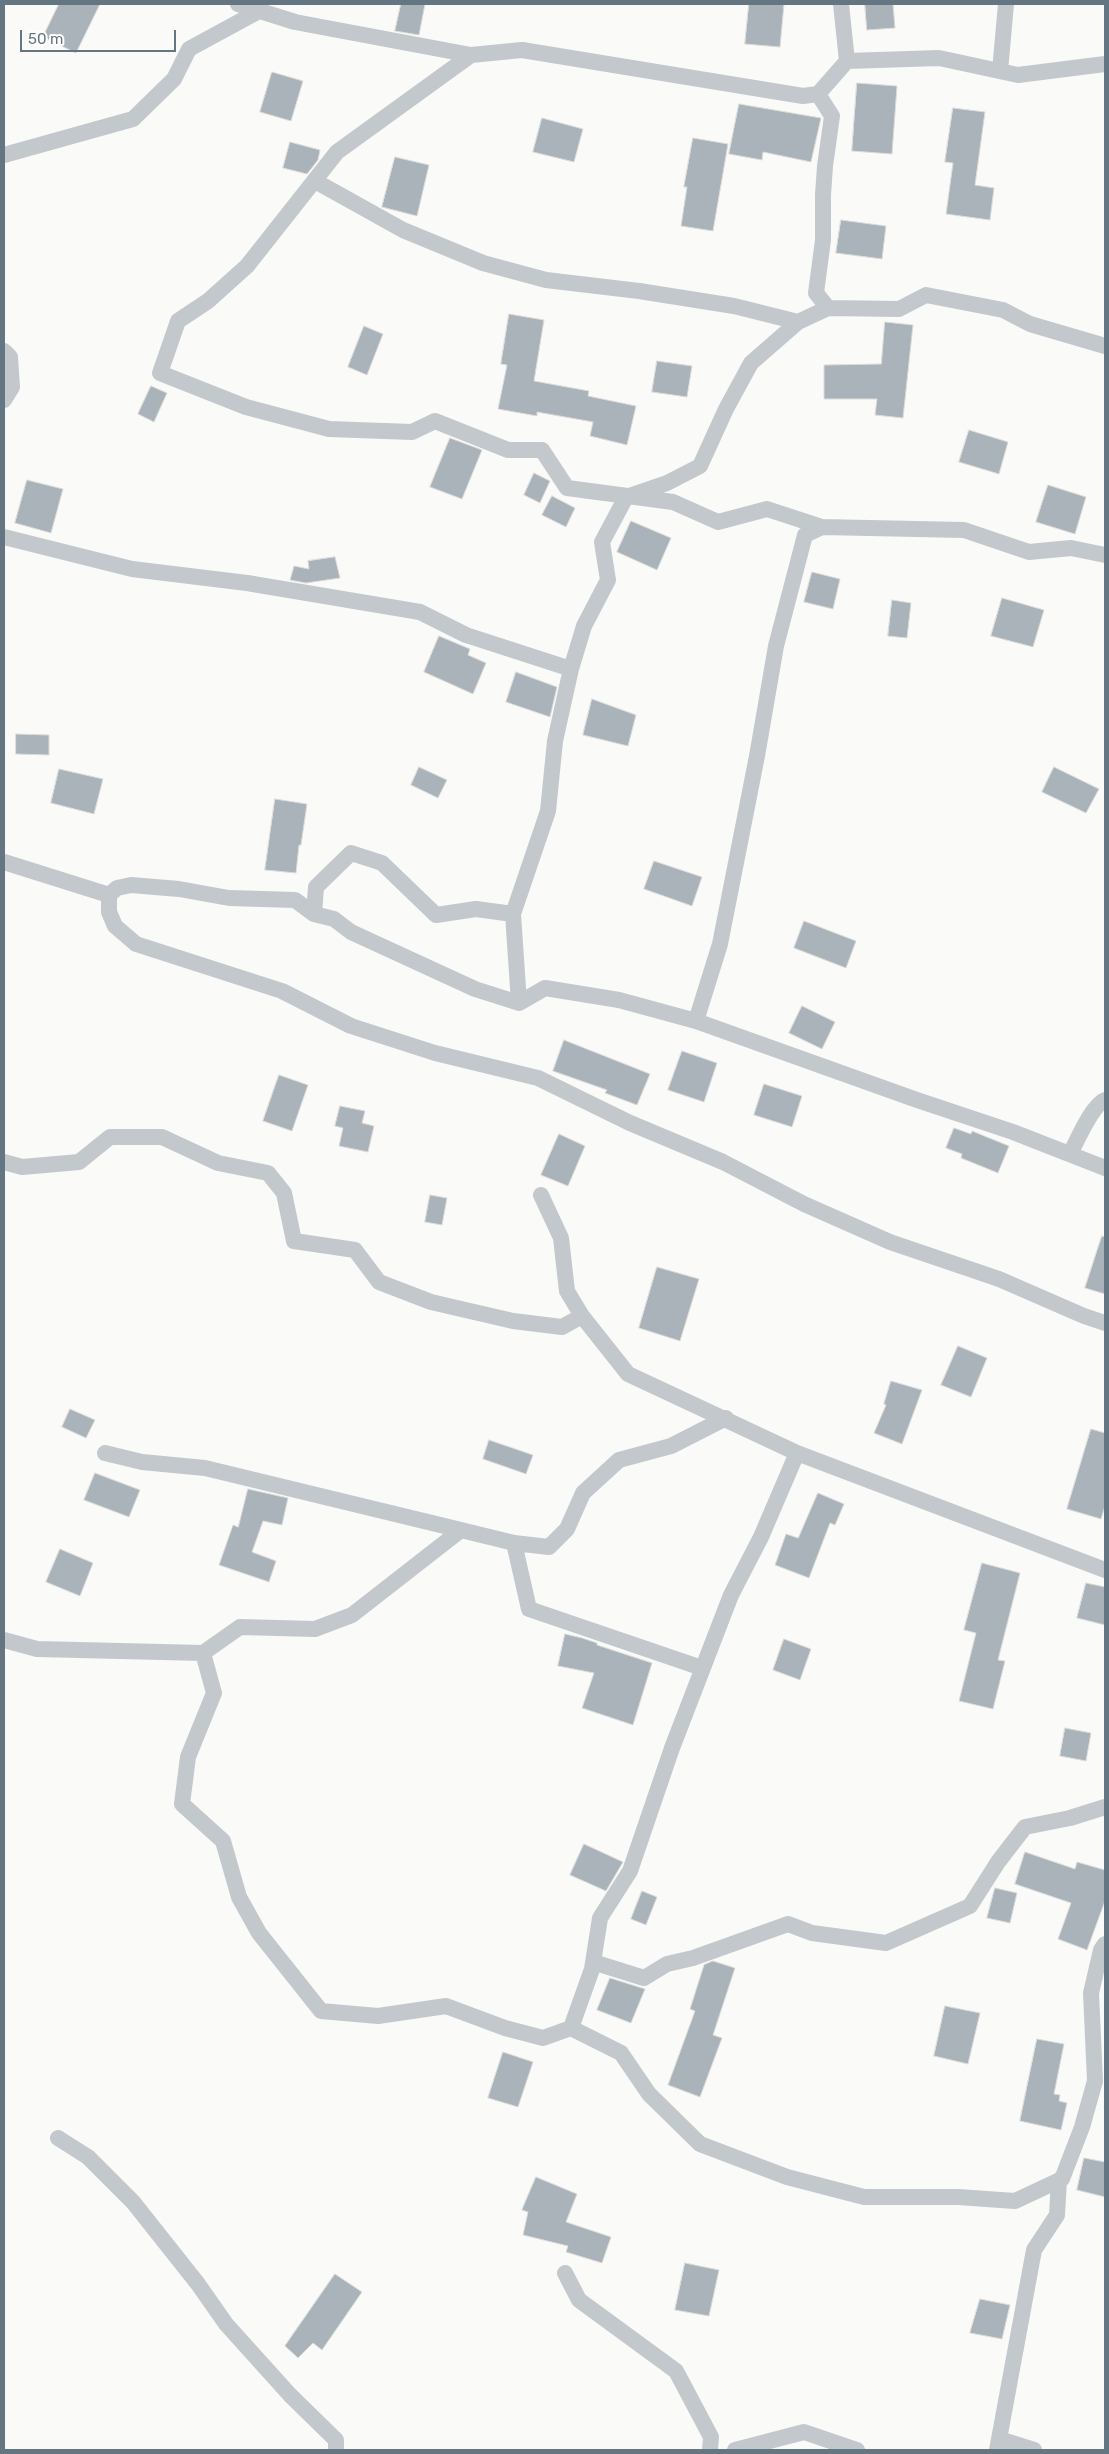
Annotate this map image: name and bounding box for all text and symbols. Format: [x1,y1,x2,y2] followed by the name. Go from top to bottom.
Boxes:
[22,20,179,52] scale bar
[28,30,63,48] text: 50 m

